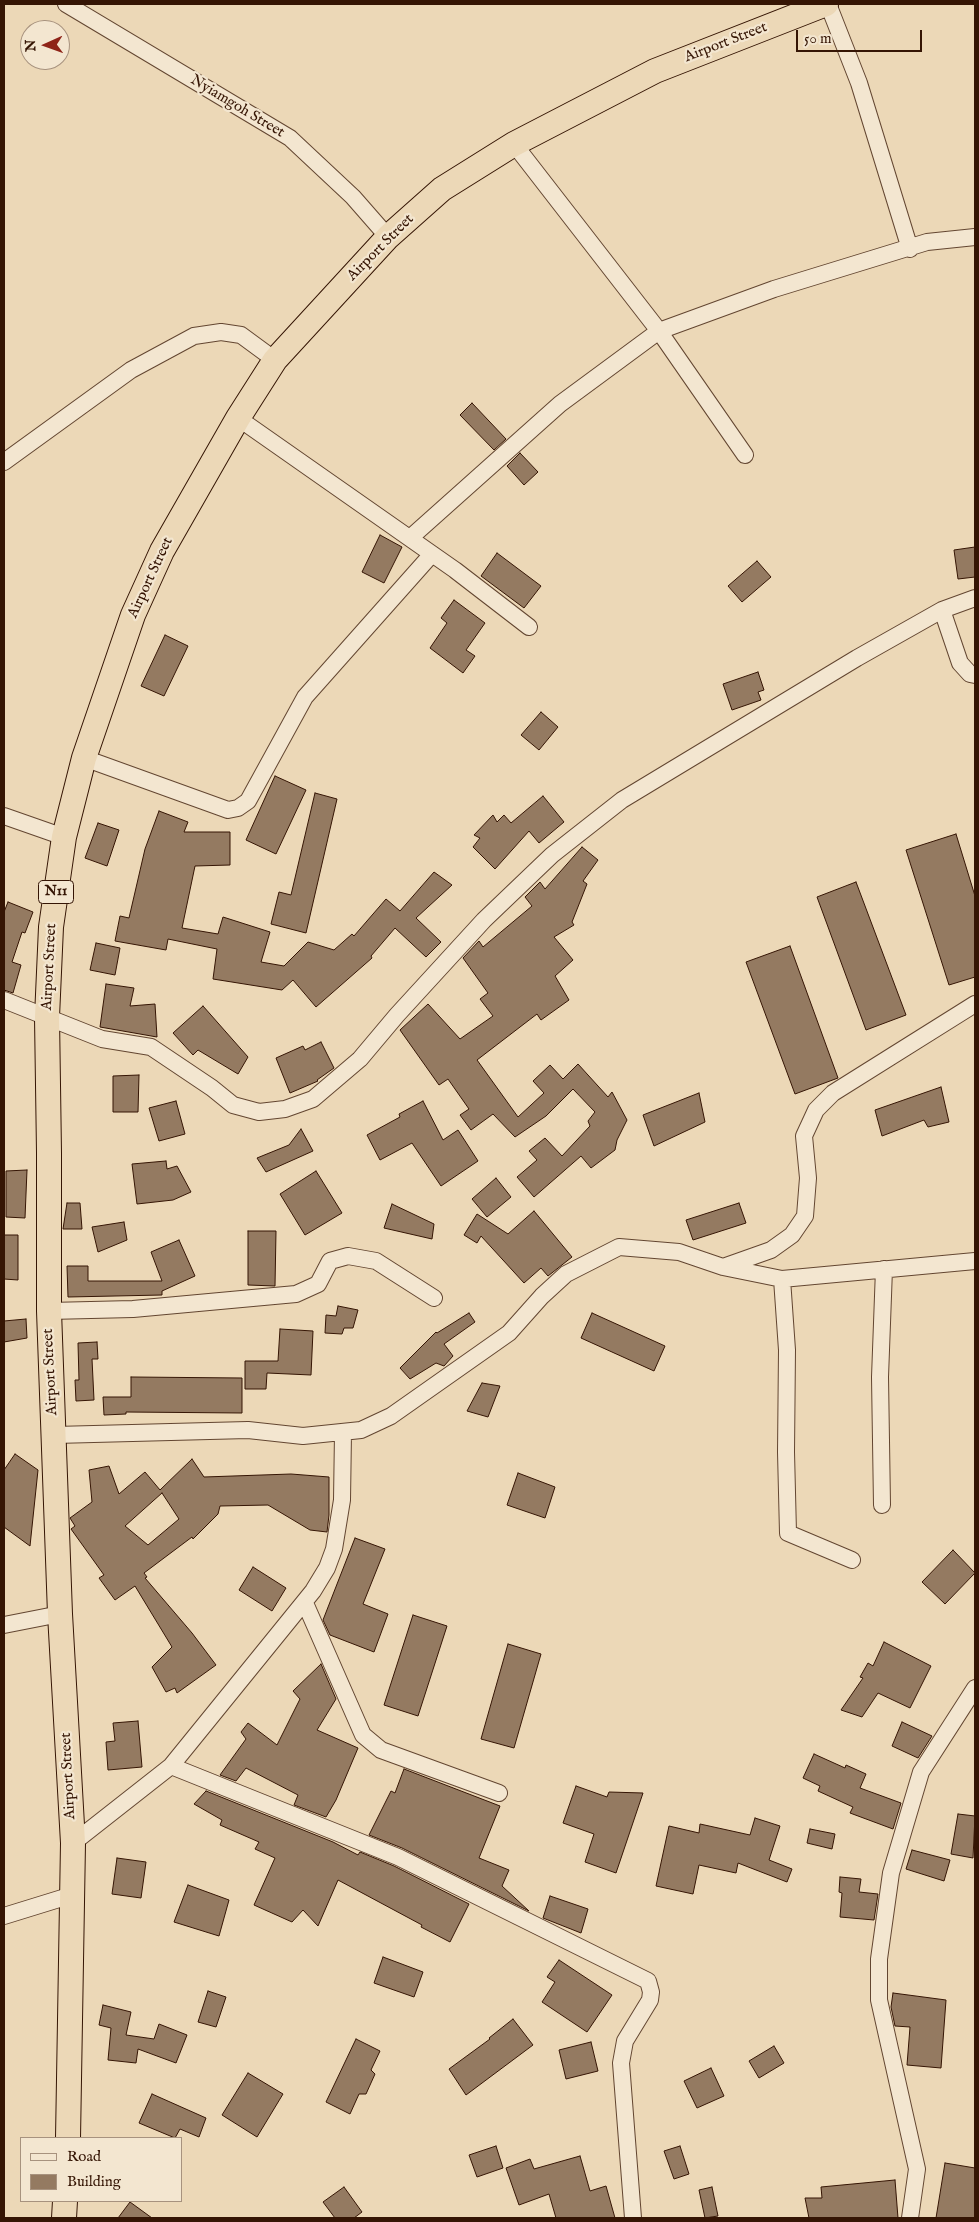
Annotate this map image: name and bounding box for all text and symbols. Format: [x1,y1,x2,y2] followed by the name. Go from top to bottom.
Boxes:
[682,19,770,67] street label: Airport Street
[20,20,70,70] north arrow
[799,20,925,52] scale bar
[804,29,832,48] text: 50 m
[22,39,40,52] text: N
[187,72,287,142] street label: Nyiamgoh Street
[344,211,418,285] street label: Airport Street
[124,535,178,621] street label: Airport Street
[38,880,74,904] road number: N11
[39,923,61,1011] street label: Airport Street
[40,1328,62,1416] street label: Airport Street
[58,1732,80,1820] street label: Airport Street
[20,2137,182,2202] legend
[67,2147,101,2166] text: Road
[67,2172,121,2191] text: Building

